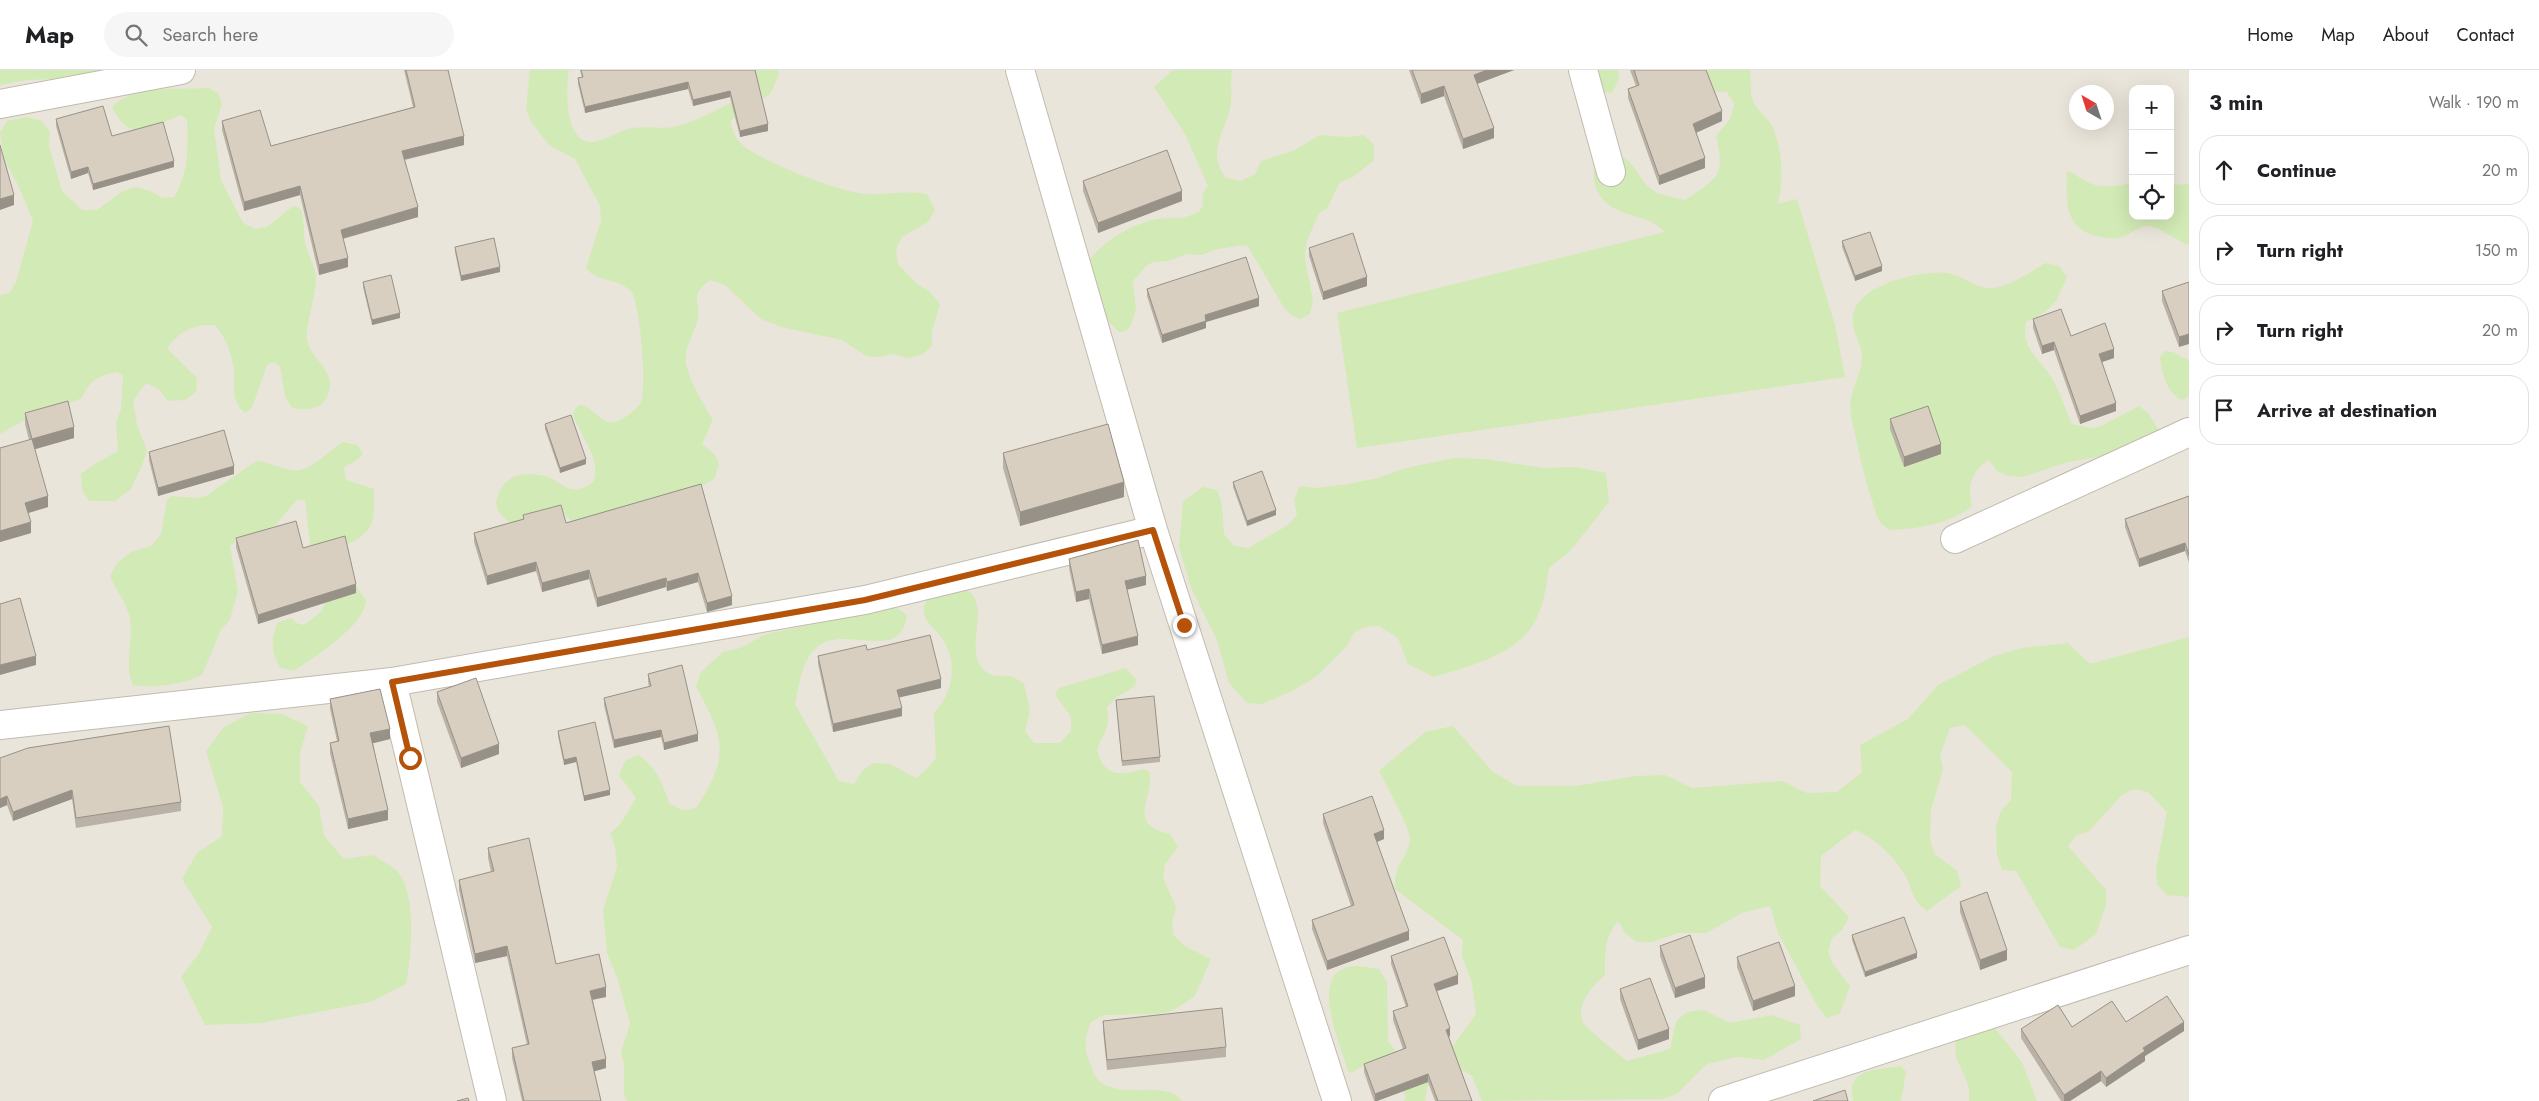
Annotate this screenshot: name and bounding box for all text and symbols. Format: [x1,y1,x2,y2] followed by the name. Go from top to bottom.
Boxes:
[104,12,454,57] search box
[25,17,74,52] text: Map
[122,21,150,49] icon: search
[162,21,258,48] text: Search here
[2247,22,2293,48] text: Home
[2321,22,2355,48] text: Map
[2383,22,2428,48] text: About
[2456,22,2514,48] text: Contact
[2069,85,2114,130] north arrow
[2129,85,2174,220] map controls
[2129,85,2174,130] button: +
[2209,88,2263,118] text: 3 min
[2429,91,2519,114] text: Walk · 190 m
[2129,130,2174,175] button: −
[2210,156,2238,184] icon: ahead
[2257,157,2336,184] text: Continue
[2482,159,2518,182] text: 20 m
[2129,175,2174,220] button: locate
[2210,236,2238,264] icon: right
[2257,237,2343,264] text: Turn right
[2475,239,2518,262] text: 150 m
[2210,316,2238,344] icon: right
[2257,317,2343,344] text: Turn right
[2482,319,2518,342] text: 20 m
[2210,396,2238,424] icon: arrive
[2257,397,2437,424] text: Arrive at destination
[1173,614,1196,637] route end
[399,747,422,770] route start

